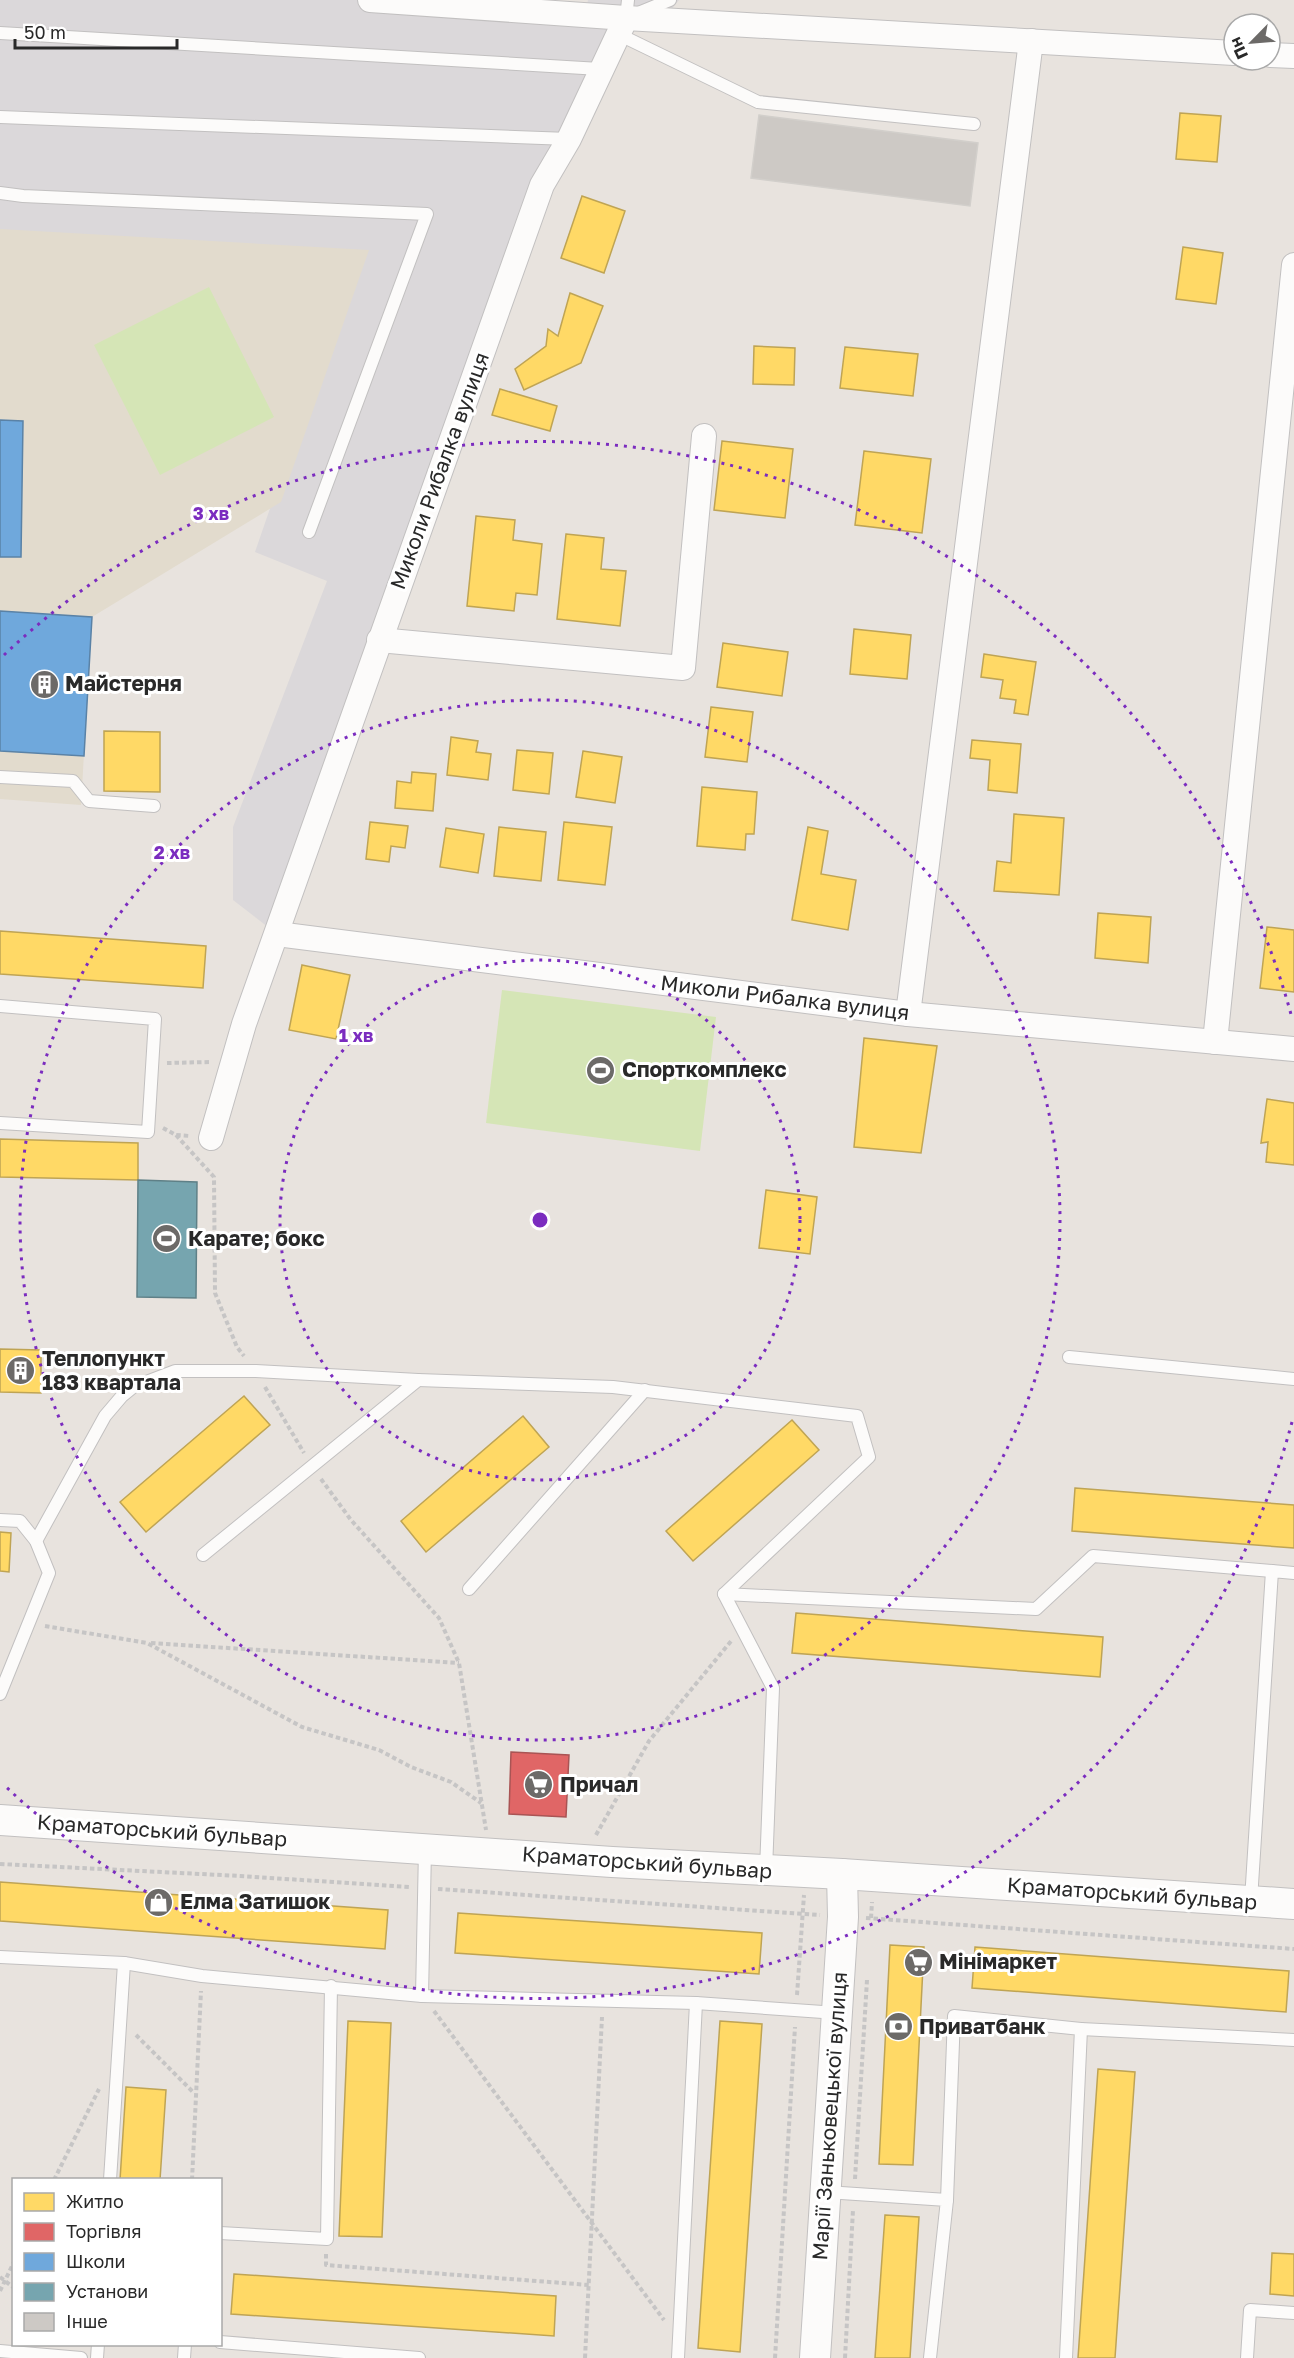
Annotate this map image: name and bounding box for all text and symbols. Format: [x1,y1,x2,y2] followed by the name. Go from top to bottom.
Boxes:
[15,12,177,50] scale bar
[1222,12,1282,72] north arrow
[24,21,66,43] text: 50 m
[1225,34,1252,62] text: Пн
[384,349,494,593] street label: Миколи Рибалка вулиця
[193,502,229,524] text: 3 хв
[28,668,60,700] building icon: Майстерня
[65,670,182,696] place label: Майстерня
[154,841,190,863] text: 2 хв
[659,969,911,1025] street label: Миколи Рибалка вулиця
[339,1024,373,1046] text: 1 хв
[585,1054,617,1086] sports icon: Спорткомплекс
[622,1056,787,1082] place label: Спорткомплекс
[530,1210,550,1230] centre of rings
[151,1223,183,1255] sports icon: Карате; бокс
[188,1225,325,1251] place label: Карате; бокс
[42,1345,181,1395] place label: Теплопункт 183 квартала
[5,1355,37,1387] building icon: Теплопункт 183 квартала
[523,1769,555,1801] supermarket icon: Причал
[560,1771,638,1797] place label: Причал
[36,1808,288,1852] street label: Краматорський бульвар
[521,1840,773,1884] street label: Краматорський бульвар
[1006,1871,1258,1915] street label: Краматорський бульвар
[143,1886,175,1918] shop icon: Елма Затишок
[180,1888,331,1914] place label: Елма Затишок
[902,1946,934,1978] supermarket icon: Мінімаркет
[939,1948,1057,1974] place label: Мінімаркет
[806,1971,852,2261] street label: Марії Заньковецької вулиця
[882,2011,914,2043] bank icon: Приватбанк
[919,2013,1045,2039] place label: Приватбанк
[12,2178,222,2346] legend
[66,2190,124,2212] text: Житло
[66,2220,141,2242] text: Торгівля
[66,2250,126,2272] text: Школи
[66,2280,148,2302] text: Установи
[66,2310,108,2332] text: Інше

